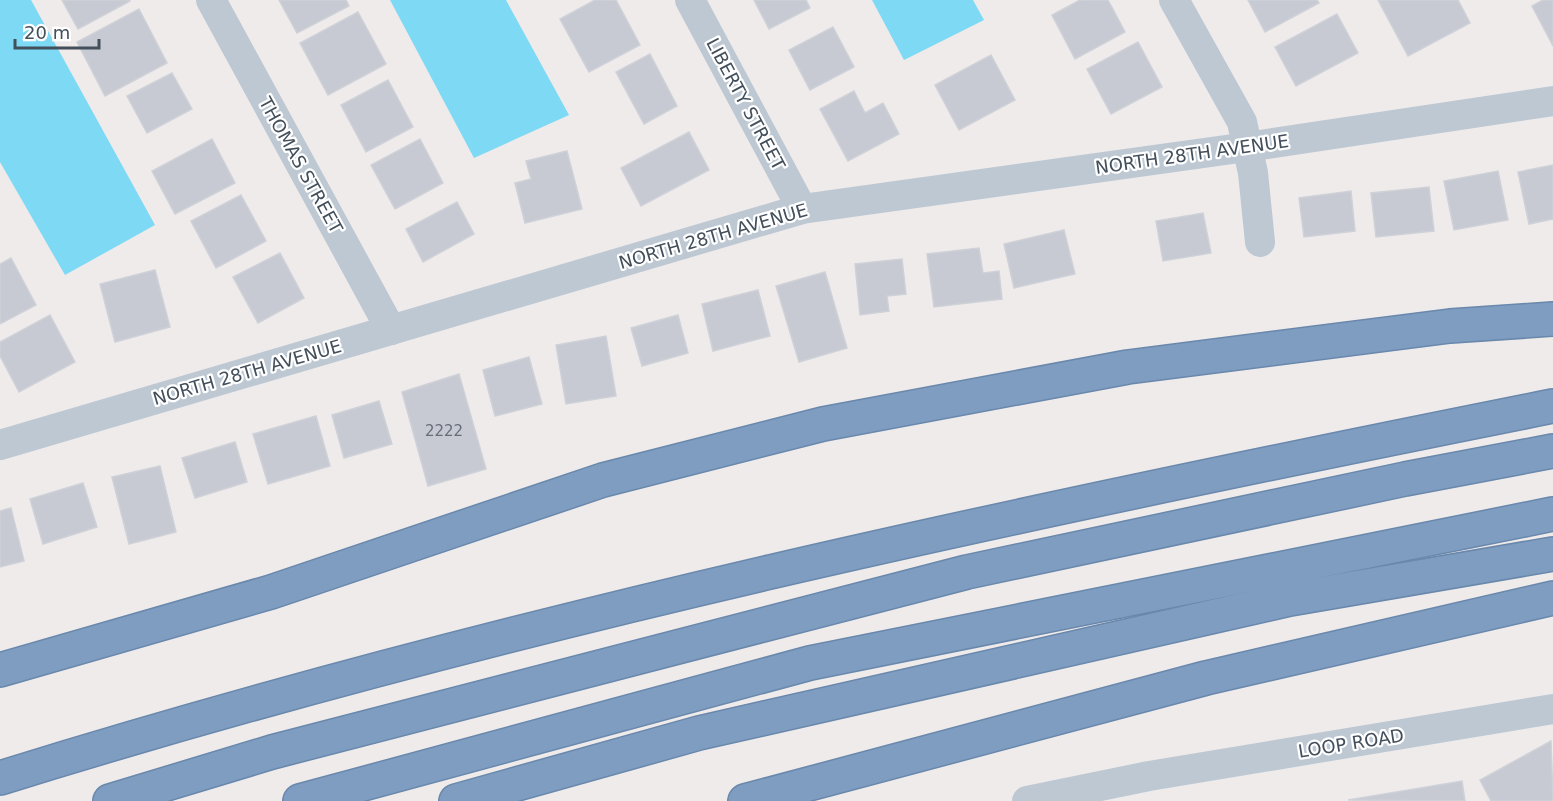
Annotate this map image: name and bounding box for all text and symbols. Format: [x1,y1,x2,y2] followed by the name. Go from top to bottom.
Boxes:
[15,12,99,50] scale bar
[24,22,70,43] text: 20 m
[702,34,790,175] street label: LIBERTY STREET
[254,92,348,238] street label: THOMAS STREET
[1094,130,1290,178] street label: NORTH 28TH AVENUE
[616,199,810,273] street label: NORTH 28TH AVENUE
[150,335,344,409] street label: NORTH 28TH AVENUE
[425,422,463,440] house number: 2222
[1297,724,1405,762] street label: LOOP ROAD

